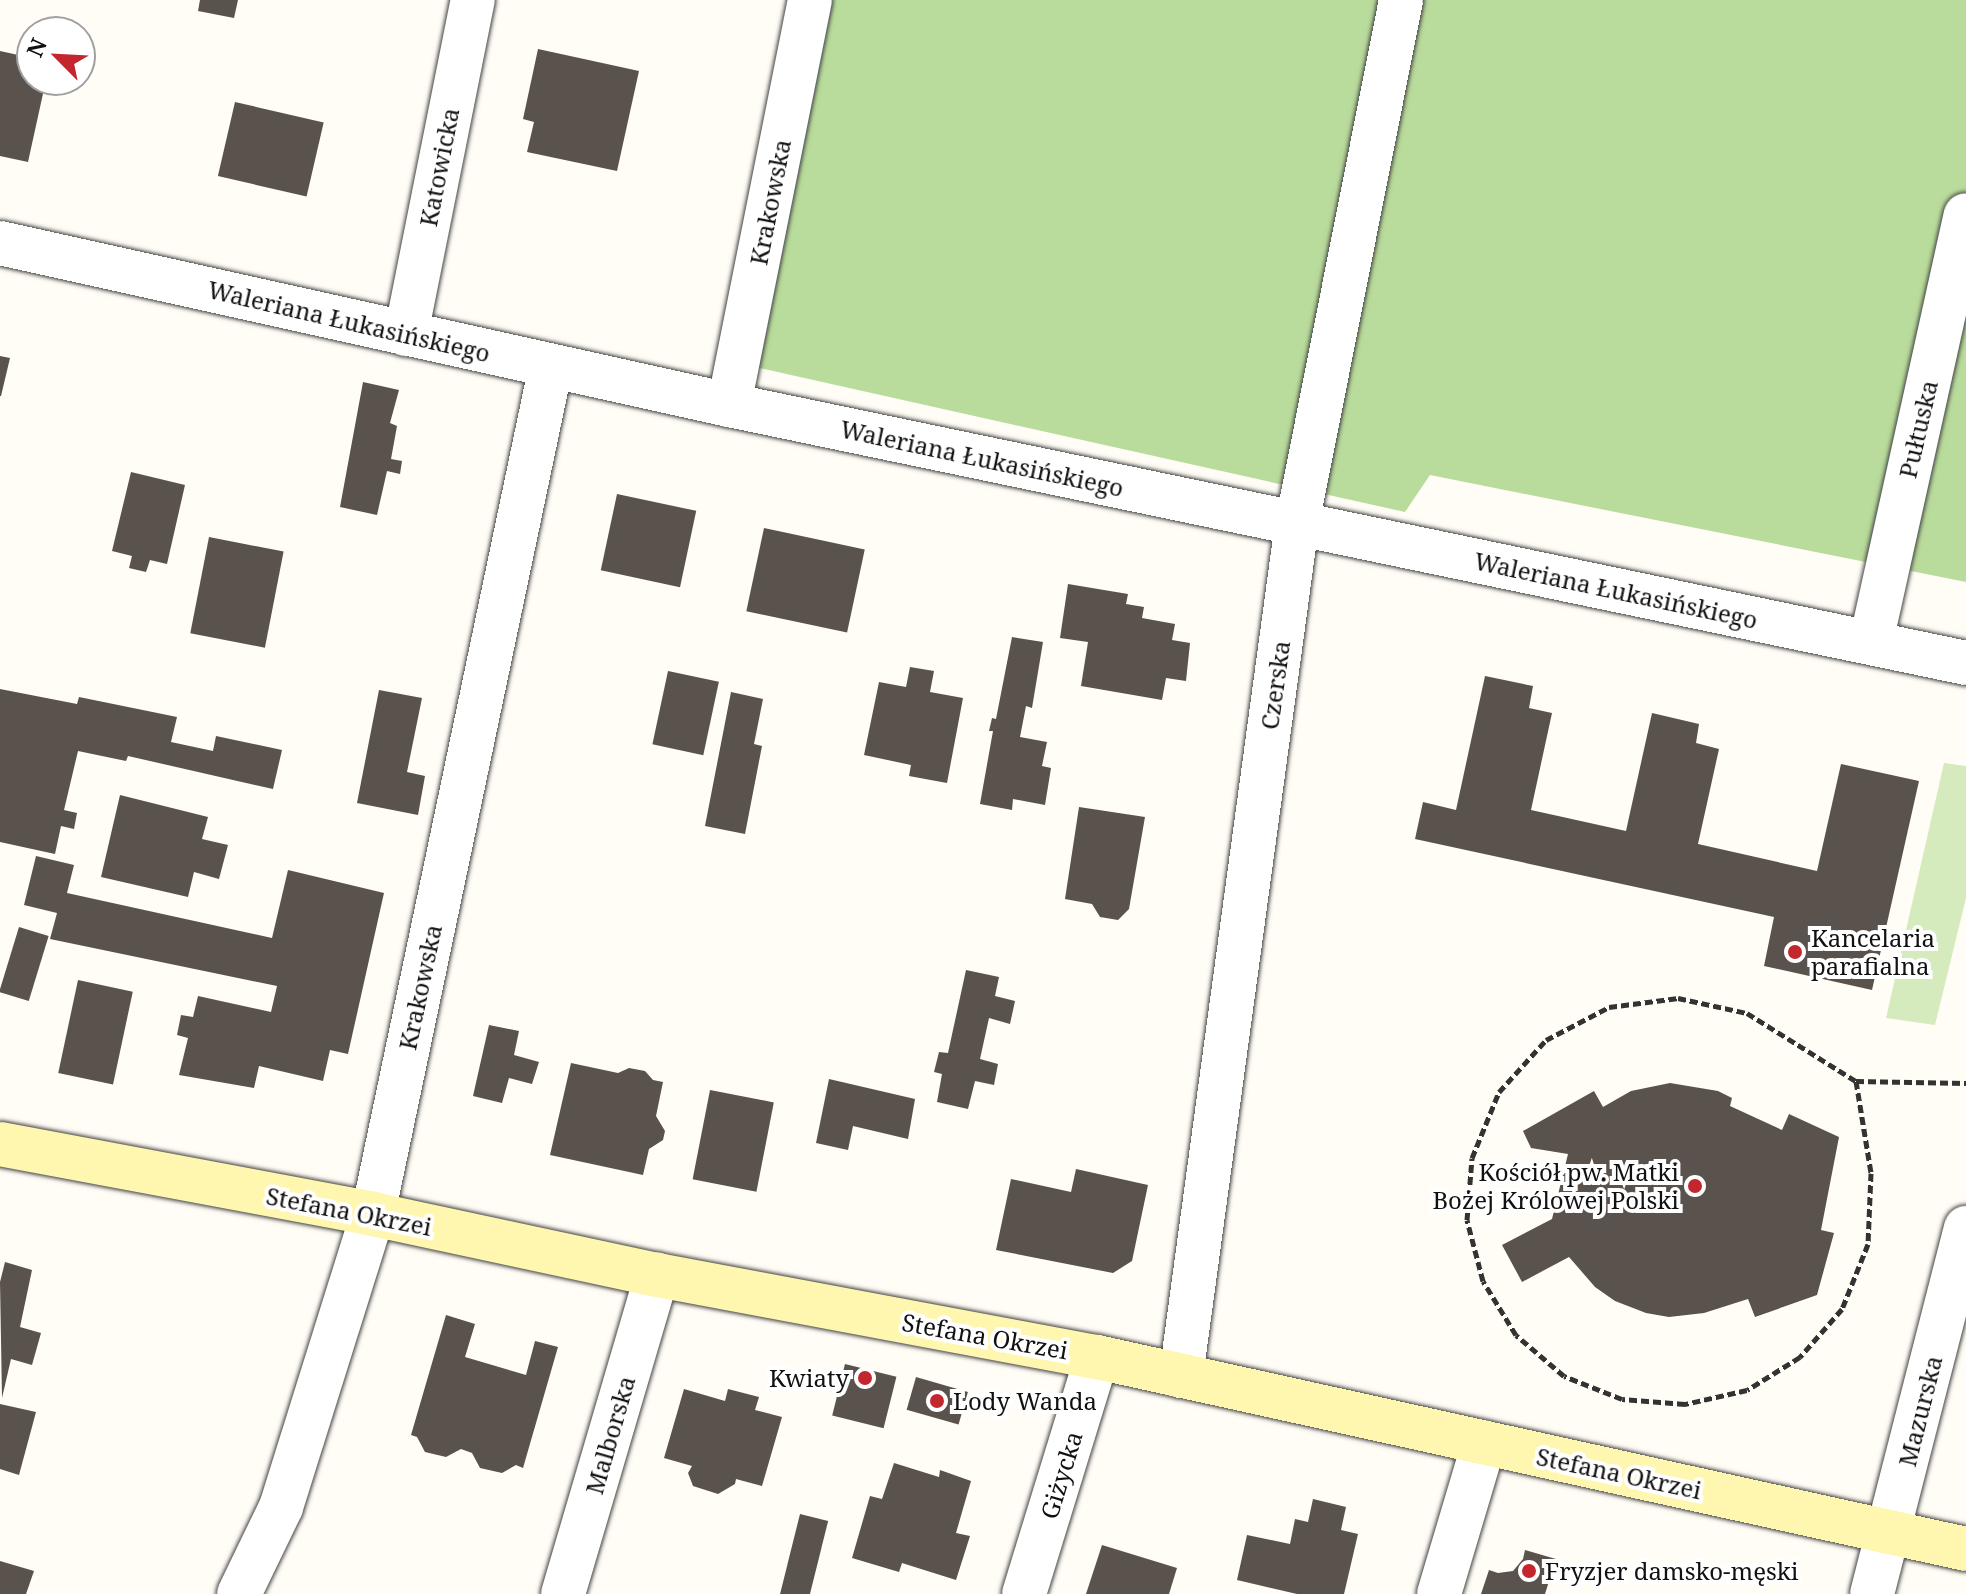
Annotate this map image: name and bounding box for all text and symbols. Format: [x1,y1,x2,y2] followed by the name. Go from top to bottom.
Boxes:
[16,16,96,96] north arrow
[19,33,53,61] text: N
[413,105,465,229] street label: Katowicka
[744,137,796,267] street label: Krakowska
[205,274,493,368] street label: Waleriana Łukasińskiego
[1893,377,1943,481] street label: Pułtuska
[838,414,1126,502] street label: Waleriana Łukasińskiego
[1472,546,1760,634] street label: Waleriana Łukasińskiego
[1255,639,1295,731] street label: Czerska
[393,922,447,1052] street label: Krakowska
[1811,924,1935,980] place label: Kancelaria parafialna
[1786,943,1804,961] marker: Kancelaria parafialna
[1432,1158,1679,1214] place label: Kościół pw. Matki Bożej Królowej Polski
[1686,1177,1704,1195] marker: Kościół pw. Matki Bożej Królowej Polski
[264,1181,434,1241] street label: Stefana Okrzei
[900,1307,1070,1365] street label: Stefana Okrzei
[1892,1353,1948,1469] street label: Mazurska
[769,1364,849,1392] place label: Kwiaty
[856,1369,874,1387] marker: Kwiaty
[579,1373,641,1497] street label: Malborska
[953,1387,1097,1415] place label: Lody Wanda
[928,1392,946,1410] marker: Lody Wanda
[1034,1428,1088,1522] street label: Giżycka
[1534,1441,1704,1505] street label: Stefana Okrzei
[1545,1557,1799,1585] place label: Fryzjer damsko-męski
[1520,1562,1538,1580] marker: Fryzjer damsko-męski

